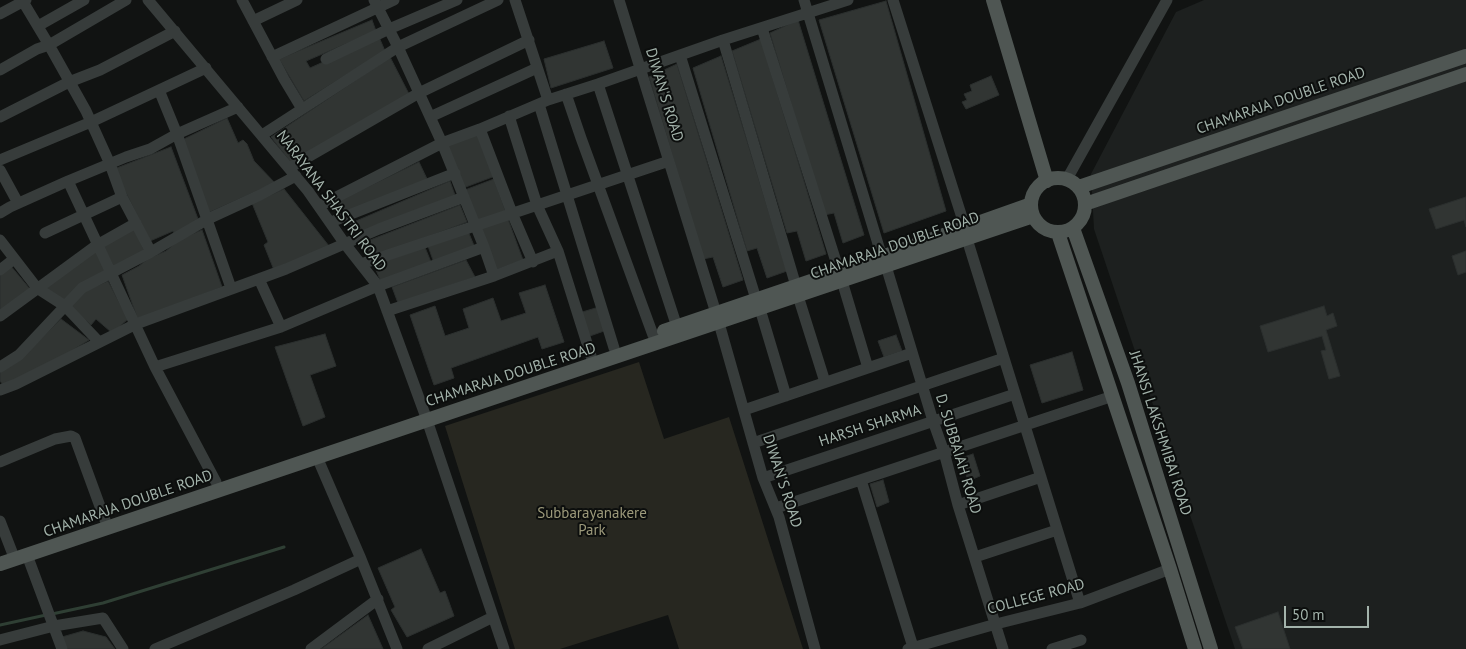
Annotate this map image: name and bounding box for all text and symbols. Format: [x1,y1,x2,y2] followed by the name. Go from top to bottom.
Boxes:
[641,46,687,144] street label: DIWAN'S ROAD
[1194,64,1368,138] street label: CHAMARAJA DOUBLE ROAD
[272,127,390,275] street label: NARAYANA SHASTRI ROAD
[808,209,982,283] street label: CHAMARAJA DOUBLE ROAD
[424,339,598,411] street label: CHAMARAJA DOUBLE ROAD
[1125,348,1195,518] street label: JHANSI LAKSHMIBAI ROAD
[931,392,985,516] street label: D. SUBBAIAH ROAD
[817,401,923,451] street label: HARSH SHARMA
[758,432,806,530] street label: DIWAN'S ROAD
[41,467,215,541] street label: CHAMARAJA DOUBLE ROAD
[537,505,647,540] park label: Subbarayanakere Park
[985,575,1087,619] street label: COLLEGE ROAD
[1286,596,1371,628] scale bar
[1292,605,1325,624] text: 50 m

